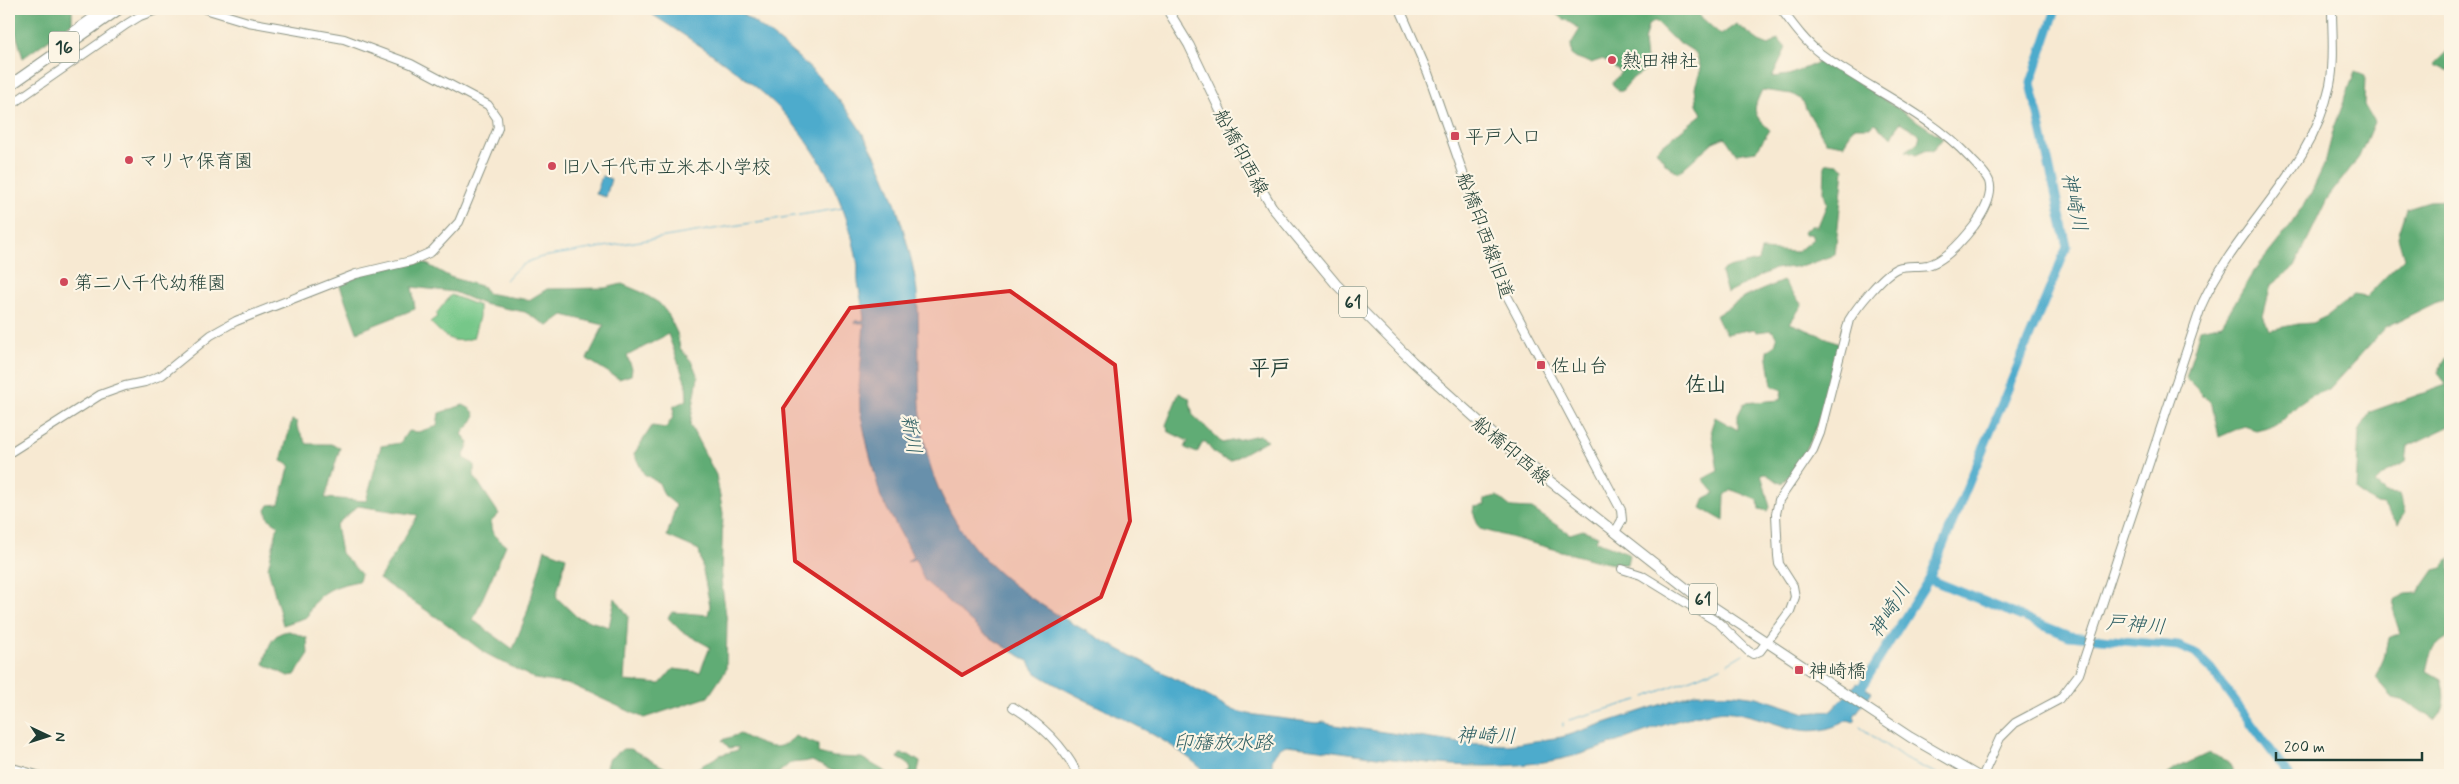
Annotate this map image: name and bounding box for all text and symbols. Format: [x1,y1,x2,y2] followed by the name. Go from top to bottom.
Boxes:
[49,32,79,62] road number: 16
[1622,49,1698,74] place label: 熱田神社
[1606,54,1618,66] marker: 熱田神社
[1207,105,1274,201] street label: 船橋印西線
[1465,125,1541,150] place label: 平戸入口
[1449,130,1461,142] marker: 平戸入口
[139,149,253,174] place label: マリヤ保育園
[123,154,135,166] marker: マリヤ保育園
[562,155,771,180] place label: 旧八千代市立米本小学校
[546,160,558,172] marker: 旧八千代市立米本小学校
[1450,169,1519,302] street label: 船橋印西線旧道
[2054,170,2093,234] water label: 神崎川
[74,271,226,296] place label: 第二八千代幼稚園
[58,276,70,288] marker: 第二八千代幼稚園
[1339,286,1367,318] road number: 61
[1551,354,1608,379] place label: 佐山台
[1249,355,1291,383] district label: 平戸
[1535,359,1547,371] marker: 佐山台
[1685,371,1727,399] district label: 佐山
[1467,411,1555,491] street label: 船橋印西線
[894,412,927,456] water label: 新川
[1863,578,1918,643] water label: 神崎川
[1689,584,1717,614] road number: 61
[2105,609,2167,642] water label: 戸神川
[1809,659,1866,684] place label: 神崎橋
[1793,664,1805,676] marker: 神崎橋
[22,712,72,762] north arrow
[1456,722,1516,751] water label: 神崎川
[2276,729,2423,761] scale bar
[1173,730,1274,757] water label: 印旛放水路
[51,732,69,742] text: N
[2284,738,2325,758] text: 200 m

